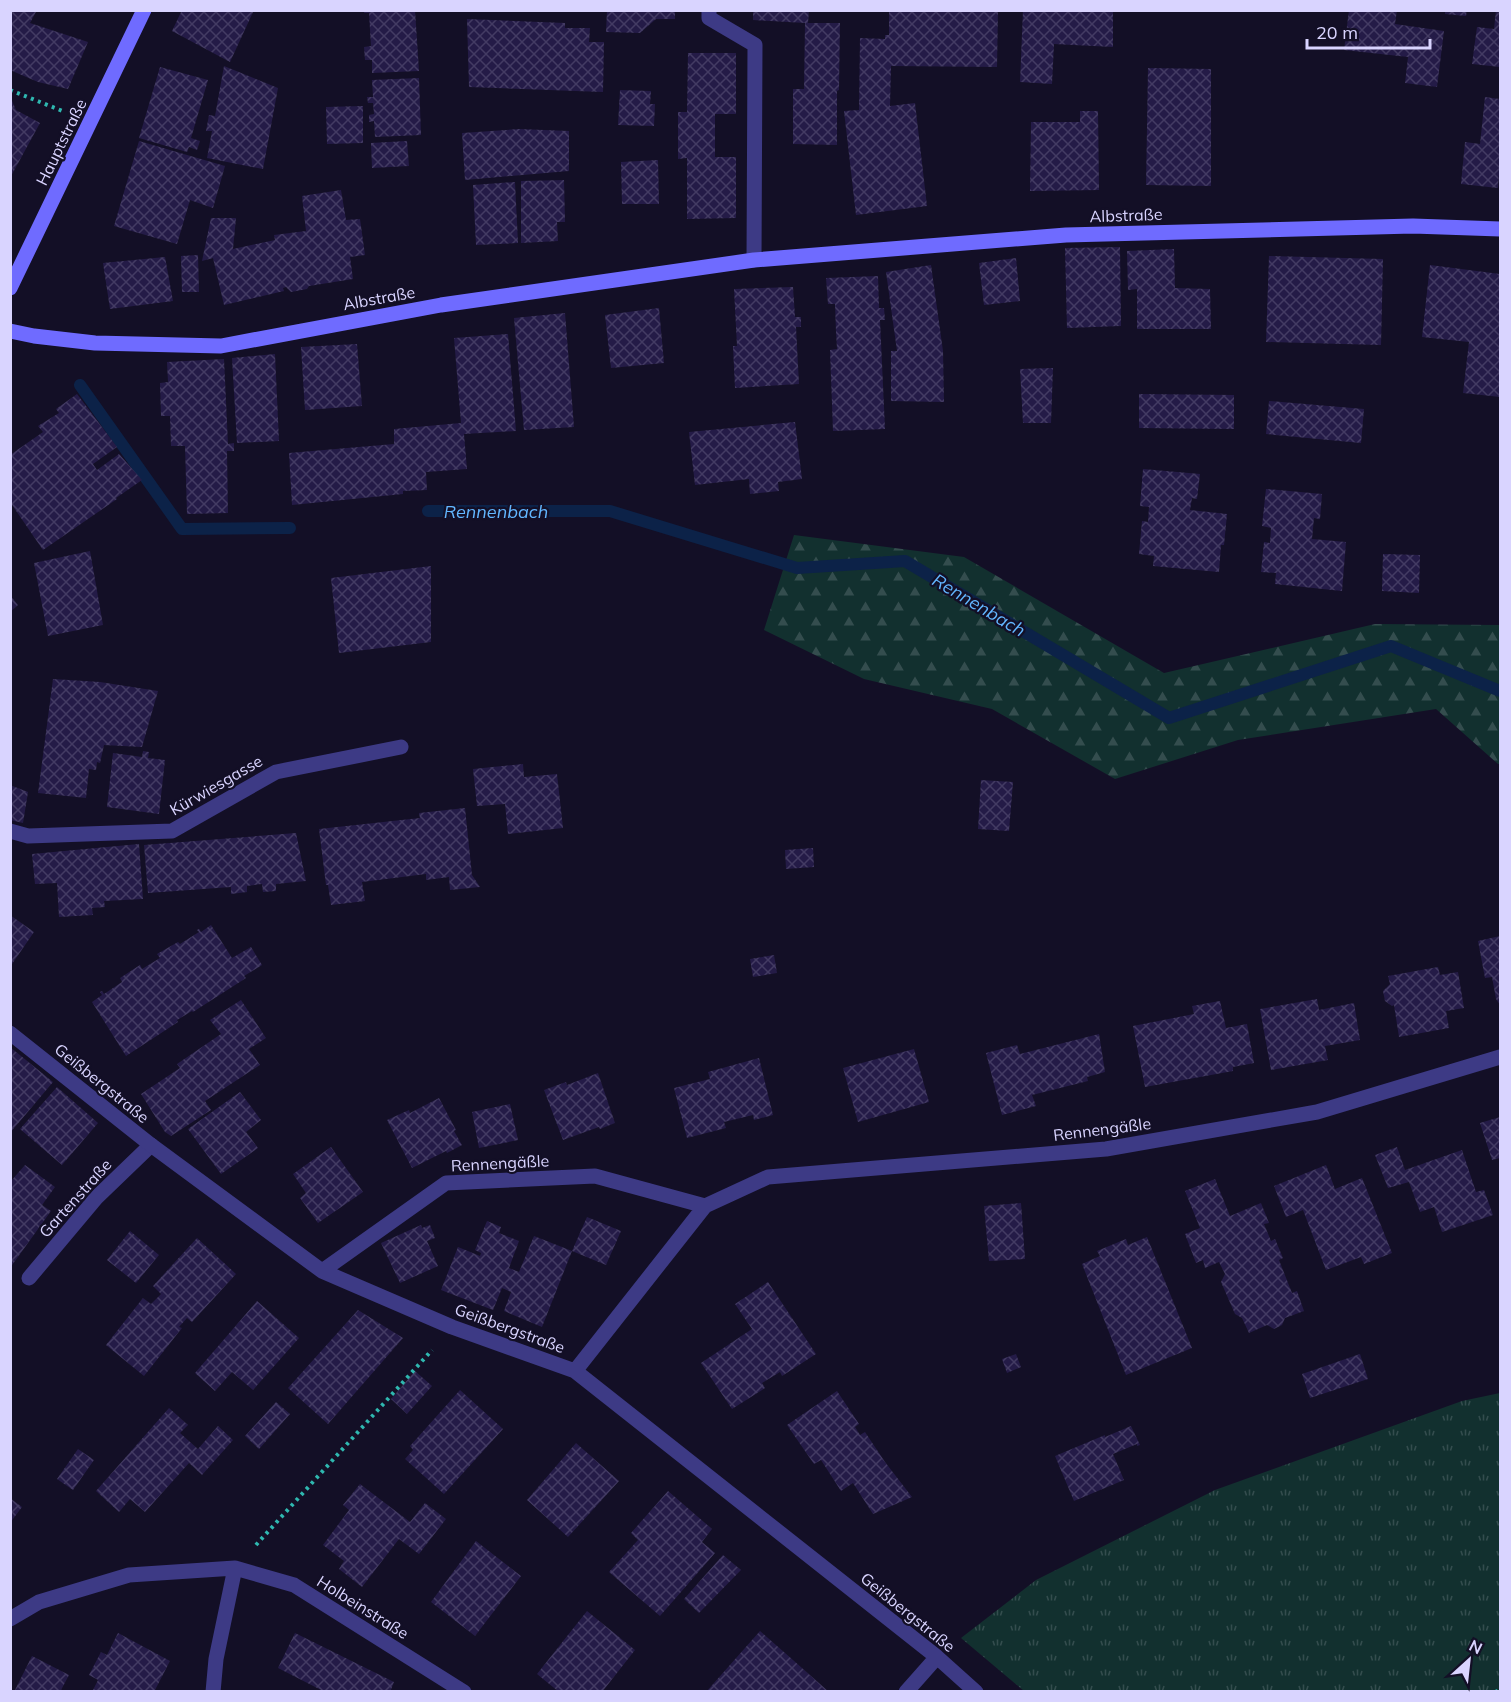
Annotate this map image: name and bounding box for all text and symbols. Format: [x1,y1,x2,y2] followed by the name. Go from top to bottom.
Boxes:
[1307,12,1430,50] scale bar
[1316,21,1358,44] text: 20 m
[31,95,91,189] street label: Hauptstraße
[1089,204,1163,226] street label: Albstraße
[341,282,417,314] street label: Albstraße
[444,500,548,523] water label: Rennenbach
[928,568,1030,642] water label: Rennenbach
[166,750,266,820] street label: Kürwiesgasse
[51,1039,153,1127] street label: Geißbergstraße
[1052,1113,1152,1145] street label: Rennengäßle
[450,1150,550,1176] street label: Rennengäßle
[35,1155,115,1241] street label: Gartenstraße
[452,1299,568,1357] street label: Geißbergstraße
[857,1568,959,1656] street label: Geißbergstraße
[313,1571,413,1643] street label: Holbeinstraße
[1439,1630,1499,1690] north arrow
[1466,1635,1486,1658] text: N

